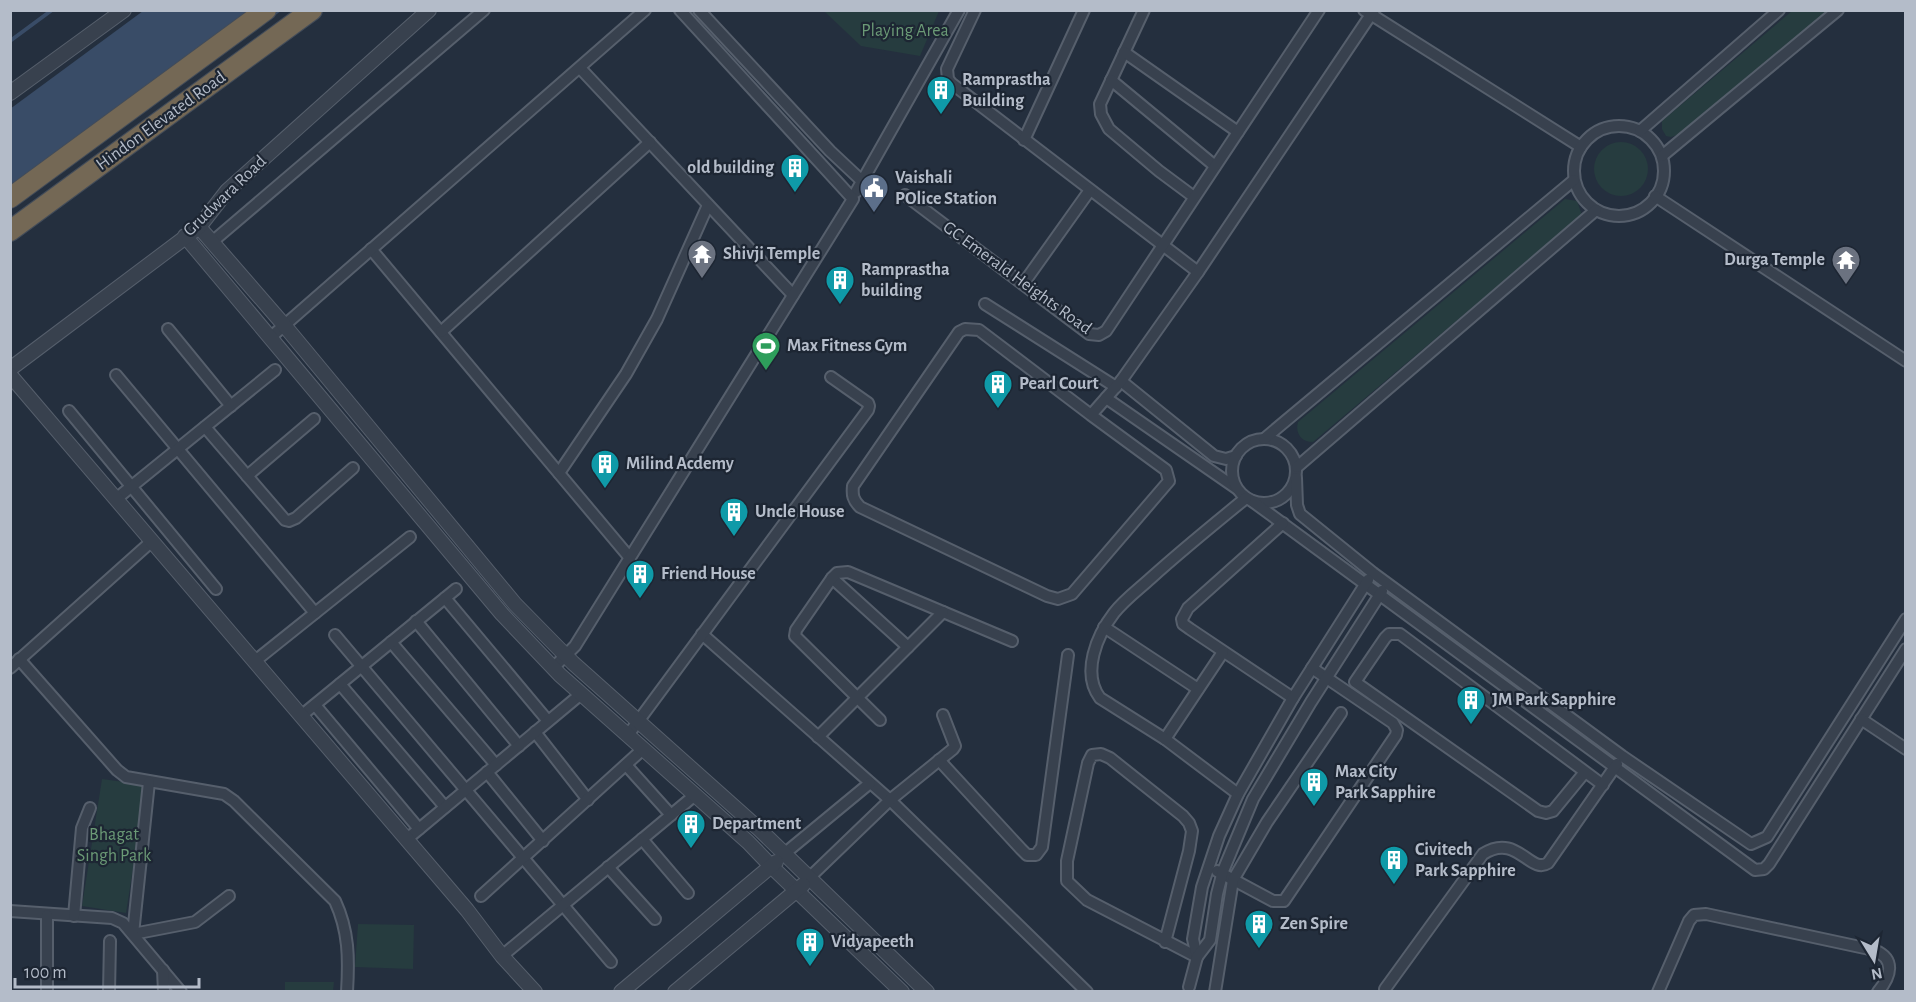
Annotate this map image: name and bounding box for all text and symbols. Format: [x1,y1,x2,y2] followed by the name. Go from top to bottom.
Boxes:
[861,22,949,40] park label: Playing Area
[93,68,229,174] street label: Hindon Elevated Road
[962,71,1051,110] place label: Ramprastha Building
[925,74,957,116] building icon: Ramprastha Building
[180,152,270,240] street label: Grudwara Road
[779,152,811,194] building icon: old building
[687,159,775,177] place label: old building
[895,169,997,208] place label: Vaishali POlice Station
[858,172,890,214] public building icon: Vaishali POlice Station
[939,218,1095,338] street label: GC Emerald Heights Road
[686,238,718,280] temple icon: Shivji Temple
[1830,244,1862,286] temple icon: Durga Temple
[723,245,820,263] place label: Shivji Temple
[1724,251,1825,269] place label: Durga Temple
[861,261,950,300] place label: Ramprastha building
[824,264,856,306] building icon: Ramprastha building
[750,330,782,372] sports icon: Max Fitness Gym
[787,337,907,355] place label: Max Fitness Gym
[982,368,1014,410] building icon: Pearl Court
[1019,375,1099,393] place label: Pearl Court
[589,448,621,490] building icon: Milind Acdemy
[626,455,735,473] place label: Milind Acdemy
[718,496,750,538] building icon: Uncle House
[755,503,844,521] place label: Uncle House
[624,558,656,600] building icon: Friend House
[661,565,756,583] place label: Friend House
[1455,684,1487,726] building icon: JM Park Sapphire
[1492,691,1616,709] place label: JM Park Sapphire
[1335,763,1436,802] place label: Max City Park Sapphire
[1298,766,1330,808] building icon: Max City Park Sapphire
[675,808,707,850] building icon: Department
[712,815,801,833] place label: Department
[77,826,152,865] park label: Bhagat Singh Park
[1415,841,1516,880] place label: Civitech Park Sapphire
[1378,844,1410,886] building icon: Civitech Park Sapphire
[1243,908,1275,950] building icon: Zen Spire
[1280,915,1348,933] place label: Zen Spire
[794,926,826,968] building icon: Vidyapeeth
[1844,930,1904,990] north arrow
[831,933,914,951] place label: Vidyapeeth
[15,951,200,989] scale bar
[24,964,67,982] text: 100 m
[1870,965,1884,983] text: N

